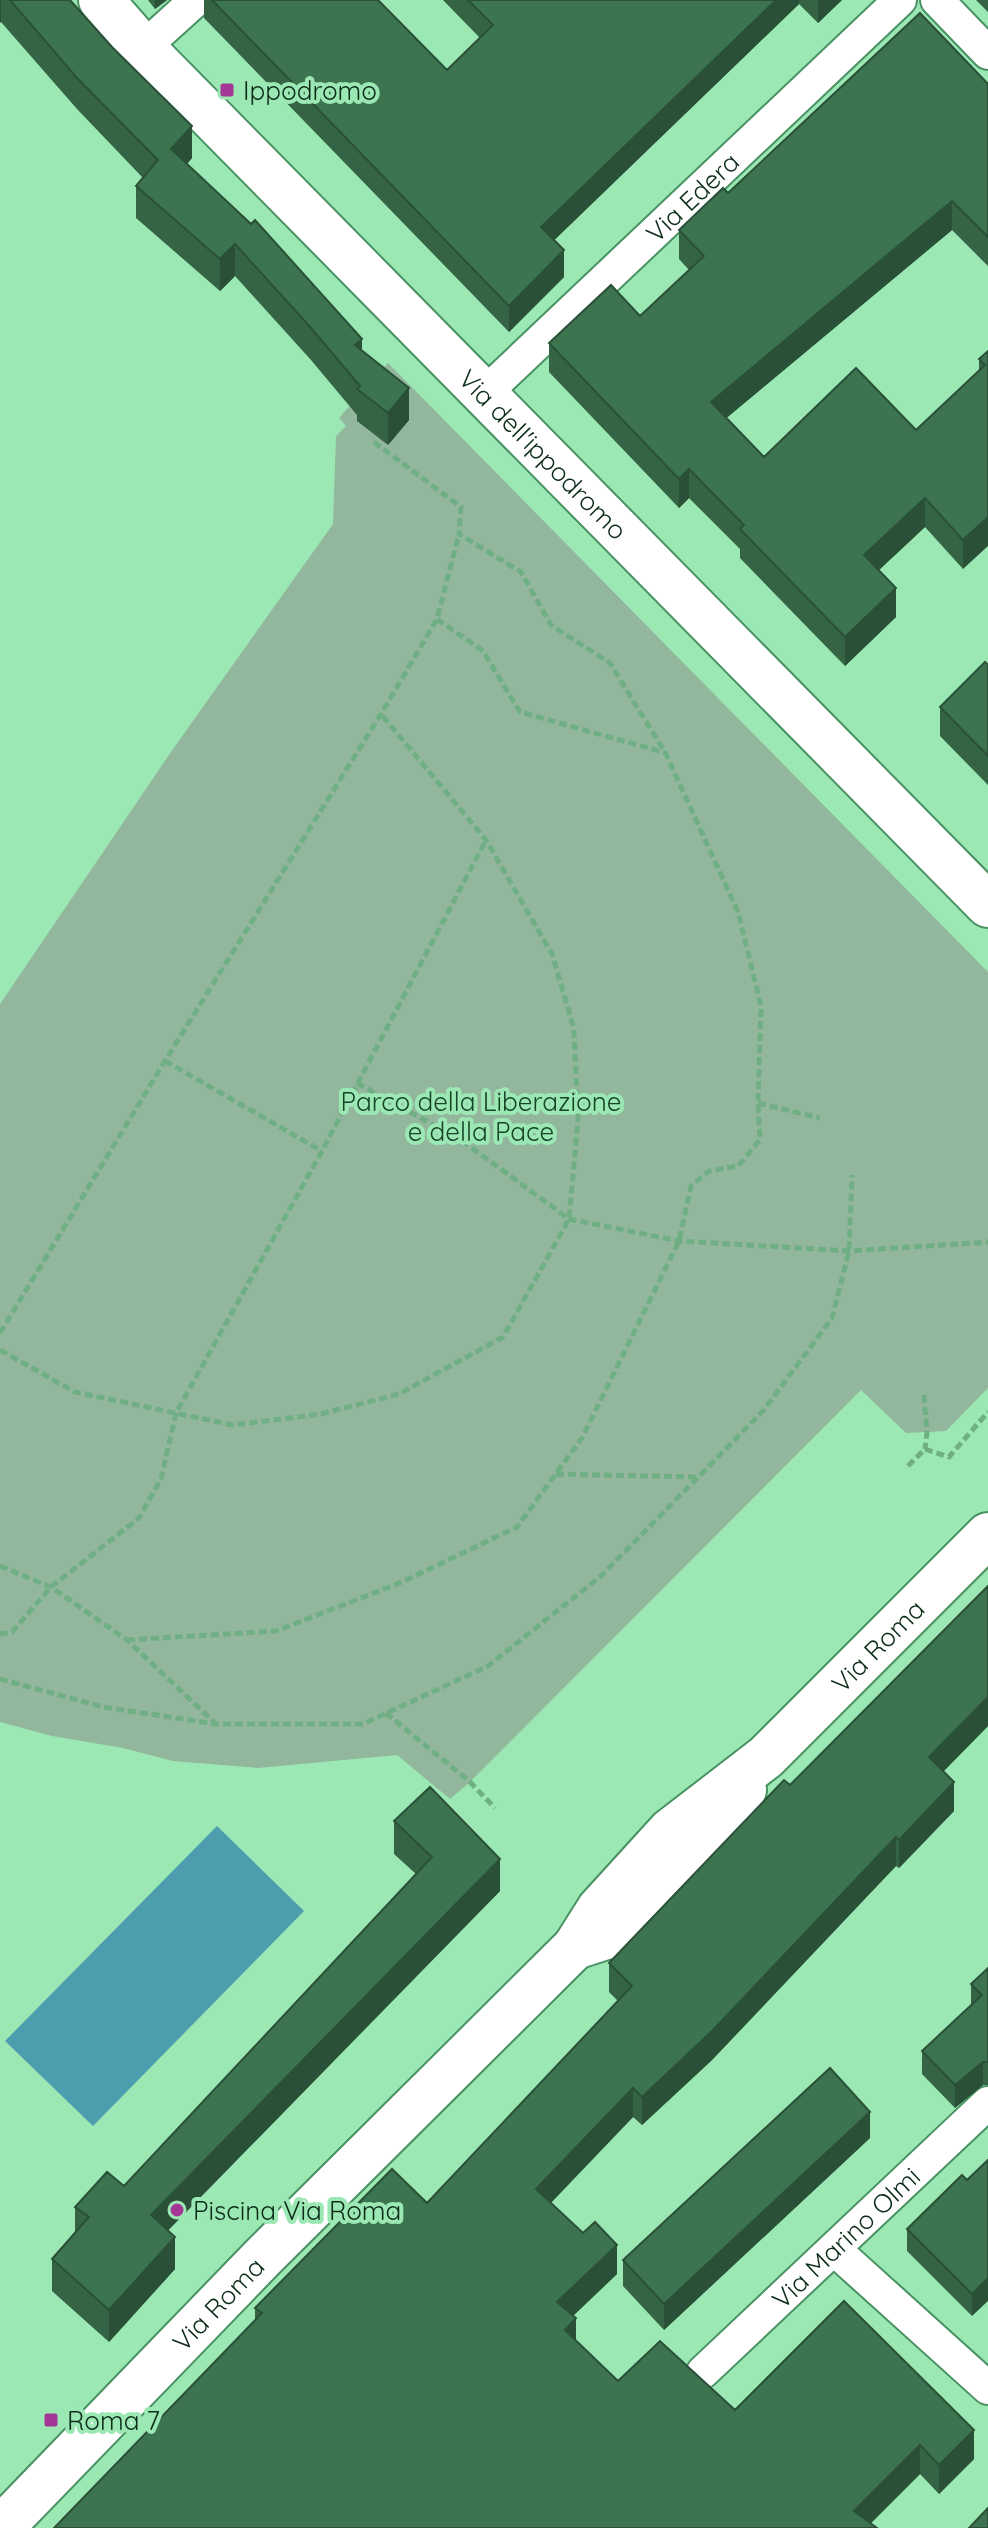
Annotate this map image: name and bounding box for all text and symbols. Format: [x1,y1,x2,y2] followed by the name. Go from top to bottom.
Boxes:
[243,74,377,107] place label: Ippodromo
[218,81,236,99] marker: Ippodromo
[639,145,746,249] street label: Via Edera
[452,362,635,546] street label: Via dell'ippodromo
[341,1085,621,1148] park label: Parco della Liberazione e della Pace
[824,1592,931,1699] street label: Via Roma
[765,2160,927,2315] street label: Via Marino Olmi
[193,2194,401,2227] place label: Piscina Via Roma
[168,2201,186,2219] marker: Piscina Via Roma
[165,2250,271,2358] street label: Via Roma
[67,2404,160,2437] place label: Roma 7
[42,2411,60,2429] marker: Roma 7

